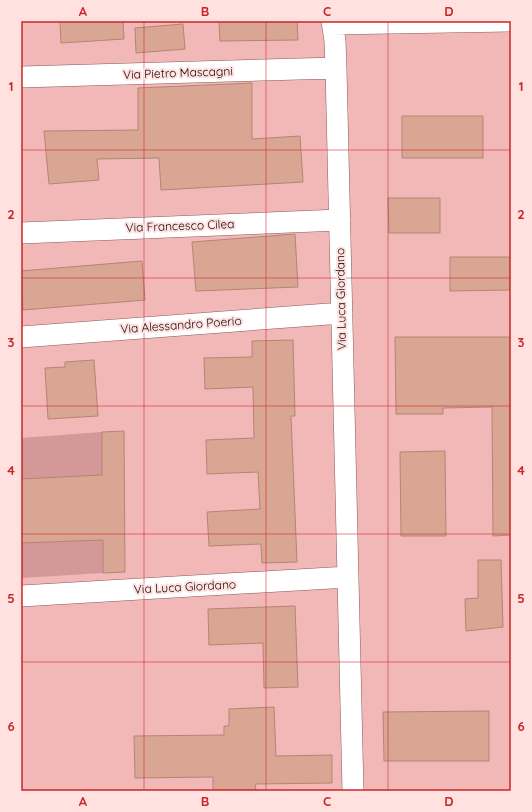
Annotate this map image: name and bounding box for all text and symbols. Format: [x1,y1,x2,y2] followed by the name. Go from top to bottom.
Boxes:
[79,3,88,19] text: A
[201,3,209,19] text: B
[323,3,331,19] text: C
[444,3,454,19] text: D
[123,63,233,82] street label: Via Pietro Mascagni
[8,78,14,94] text: 1
[518,78,524,94] text: 1
[7,206,15,222] text: 2
[517,206,525,222] text: 2
[125,216,235,235] street label: Via Francesco Cilea
[332,248,349,350] street label: Via Luca Giordano
[120,313,242,336] street label: Via Alessandro Poerio
[8,334,15,350] text: 3
[518,334,525,350] text: 3
[7,462,15,478] text: 4
[517,462,525,478] text: 4
[133,576,236,597] street label: Via Luca Giordano
[7,590,15,606] text: 5
[517,590,525,606] text: 5
[7,718,15,734] text: 6
[517,718,525,734] text: 6
[79,793,88,809] text: A
[201,793,209,809] text: B
[323,793,331,809] text: C
[444,793,454,809] text: D

